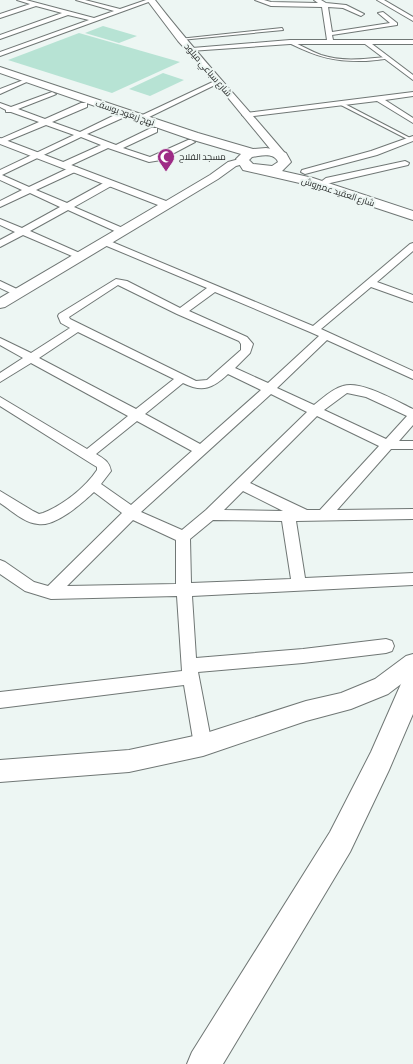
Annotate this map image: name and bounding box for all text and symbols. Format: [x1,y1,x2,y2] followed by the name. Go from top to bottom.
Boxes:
[181,42,234,100] street label: شارع سباعي ميلود
[94,98,156,129] street label: نهج زيغود يوسف
[156,147,176,172] mosque icon: مسجد الفلاح
[179,152,226,163] place label: مسجد الفلاح
[300,175,376,209] street label: شارع العقيد عميروش

